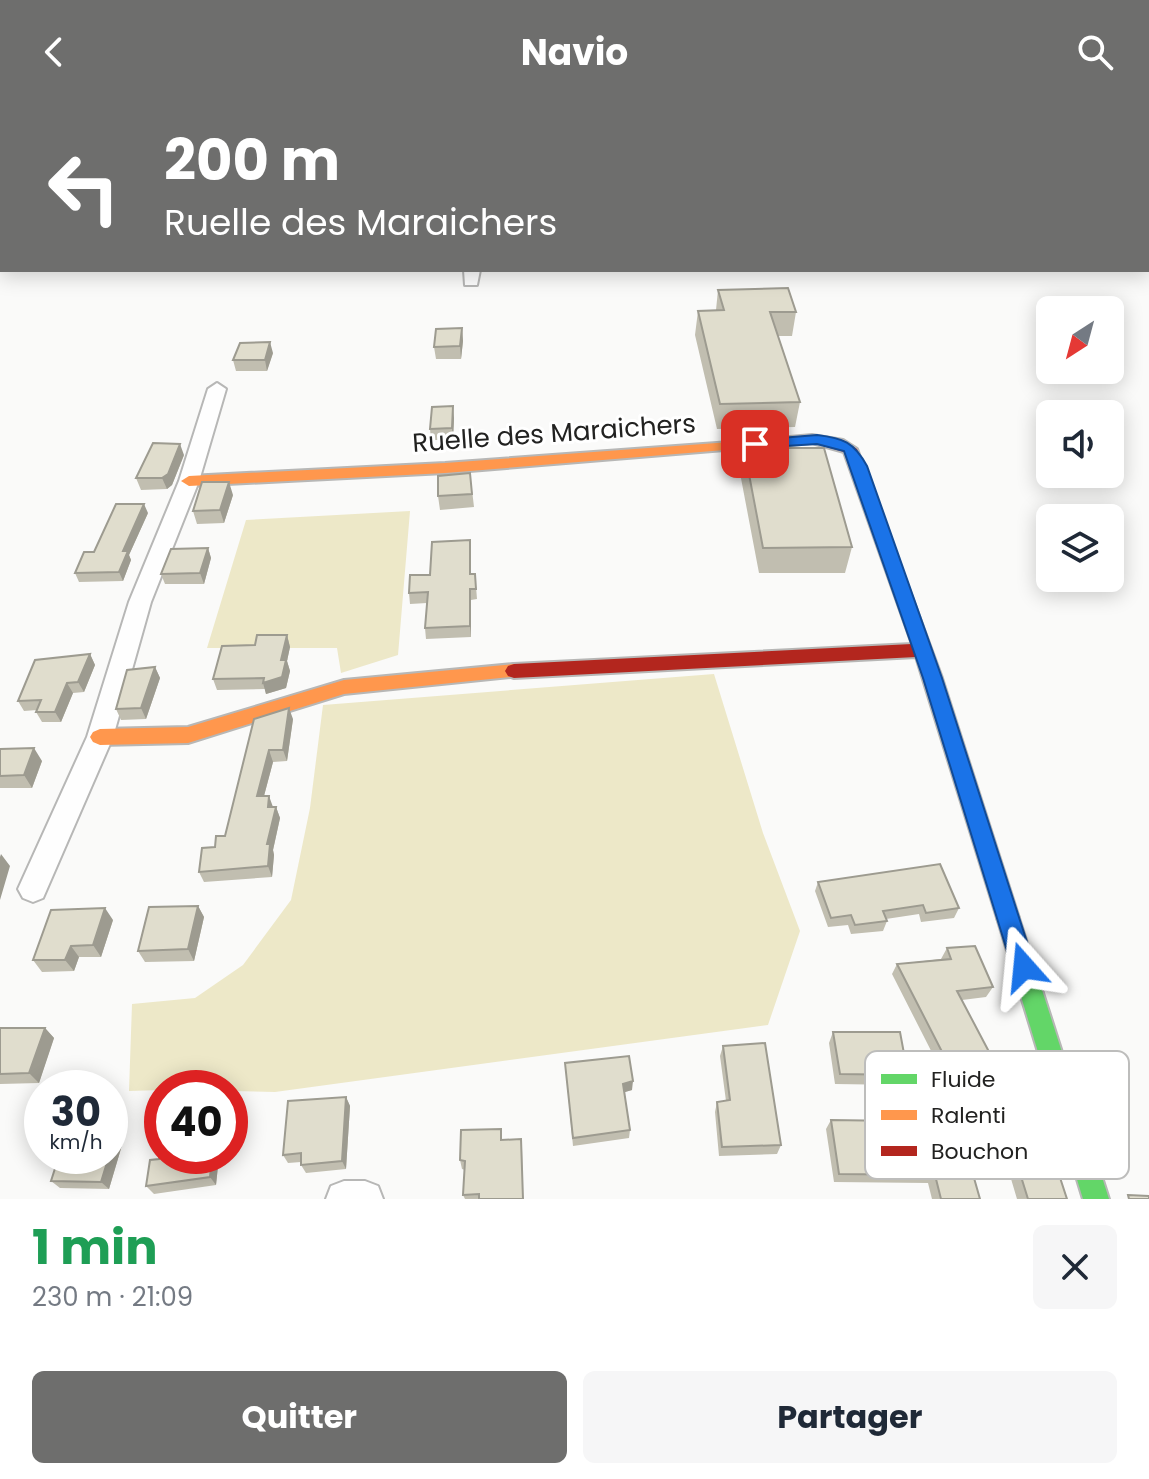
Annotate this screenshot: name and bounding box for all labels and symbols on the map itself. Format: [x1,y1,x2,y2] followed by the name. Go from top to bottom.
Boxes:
[1036,296,1124,384] north arrow
[411,405,697,461] street label: Ruelle des Maraichers
[721,410,789,478] pin
[982,925,1066,1009] position arrow
[865,1051,1129,1179] legend
[931,1064,996,1095] text: Fluide
[144,1070,248,1174] speed limit sign: 40
[931,1100,1006,1131] text: Ralenti
[931,1136,1028,1167] text: Bouchon

